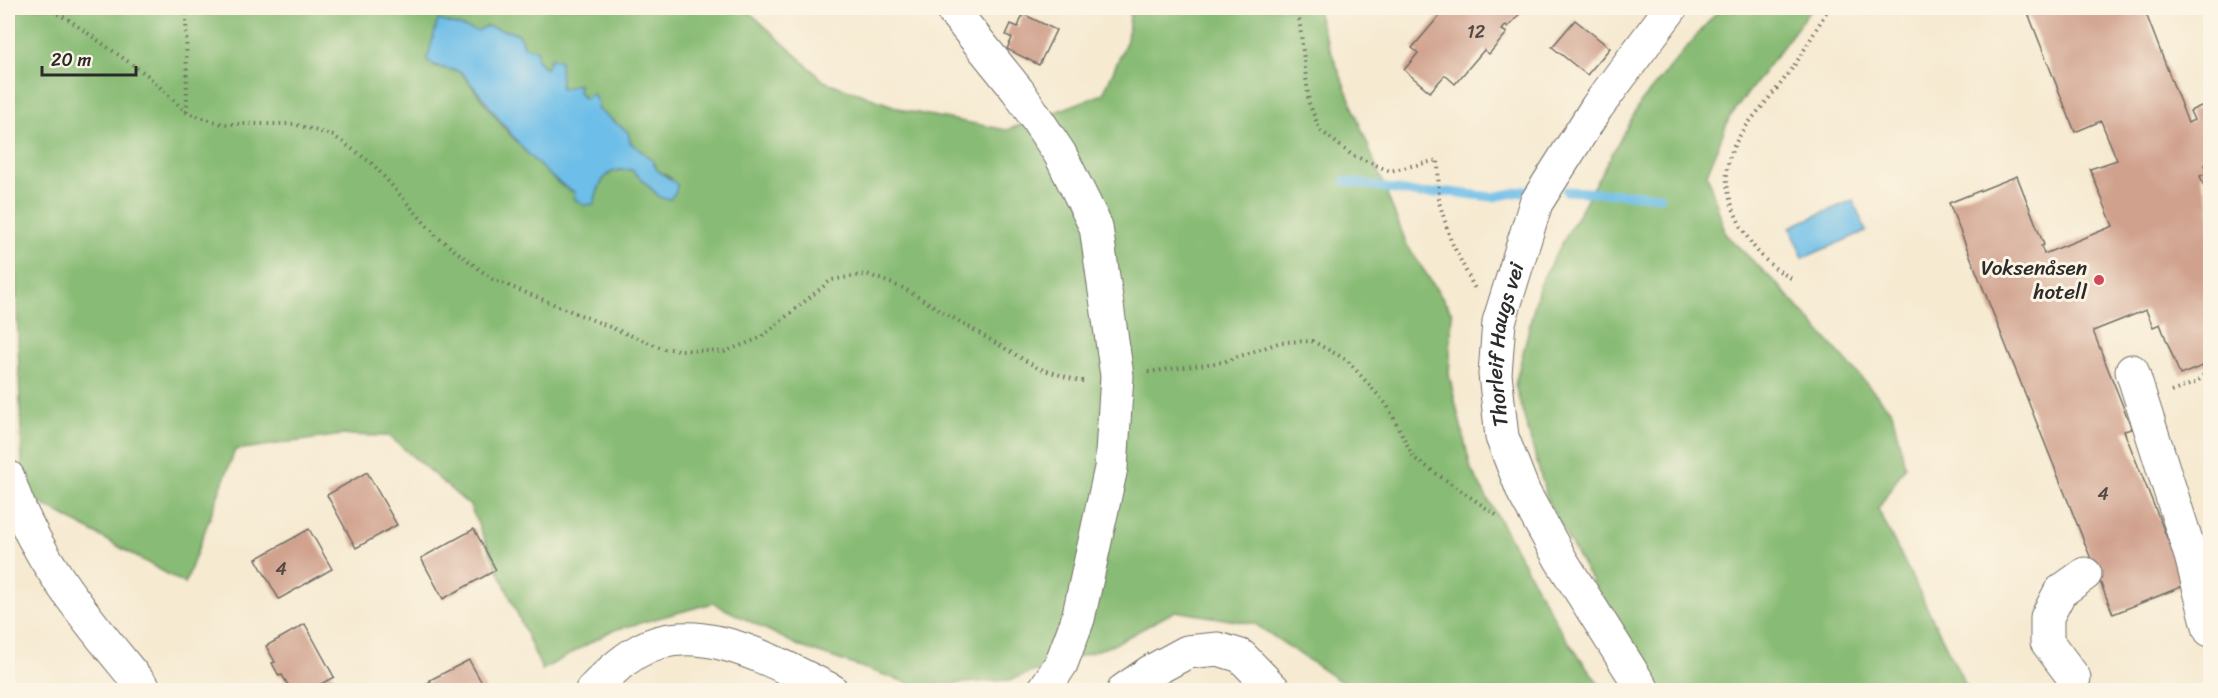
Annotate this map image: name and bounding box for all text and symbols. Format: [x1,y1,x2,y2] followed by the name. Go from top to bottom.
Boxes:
[1467,16,1485,48] house number: 12
[42,39,136,77] scale bar
[51,44,91,76] text: 20 m
[1981,249,2088,311] place label: Voksenåsen hotell
[1476,257,1536,429] street label: Thorleif Haugs vei
[2092,273,2106,287] marker: Voksenåsen hotell
[2097,478,2109,510] house number: 4
[275,553,287,585] house number: 4

